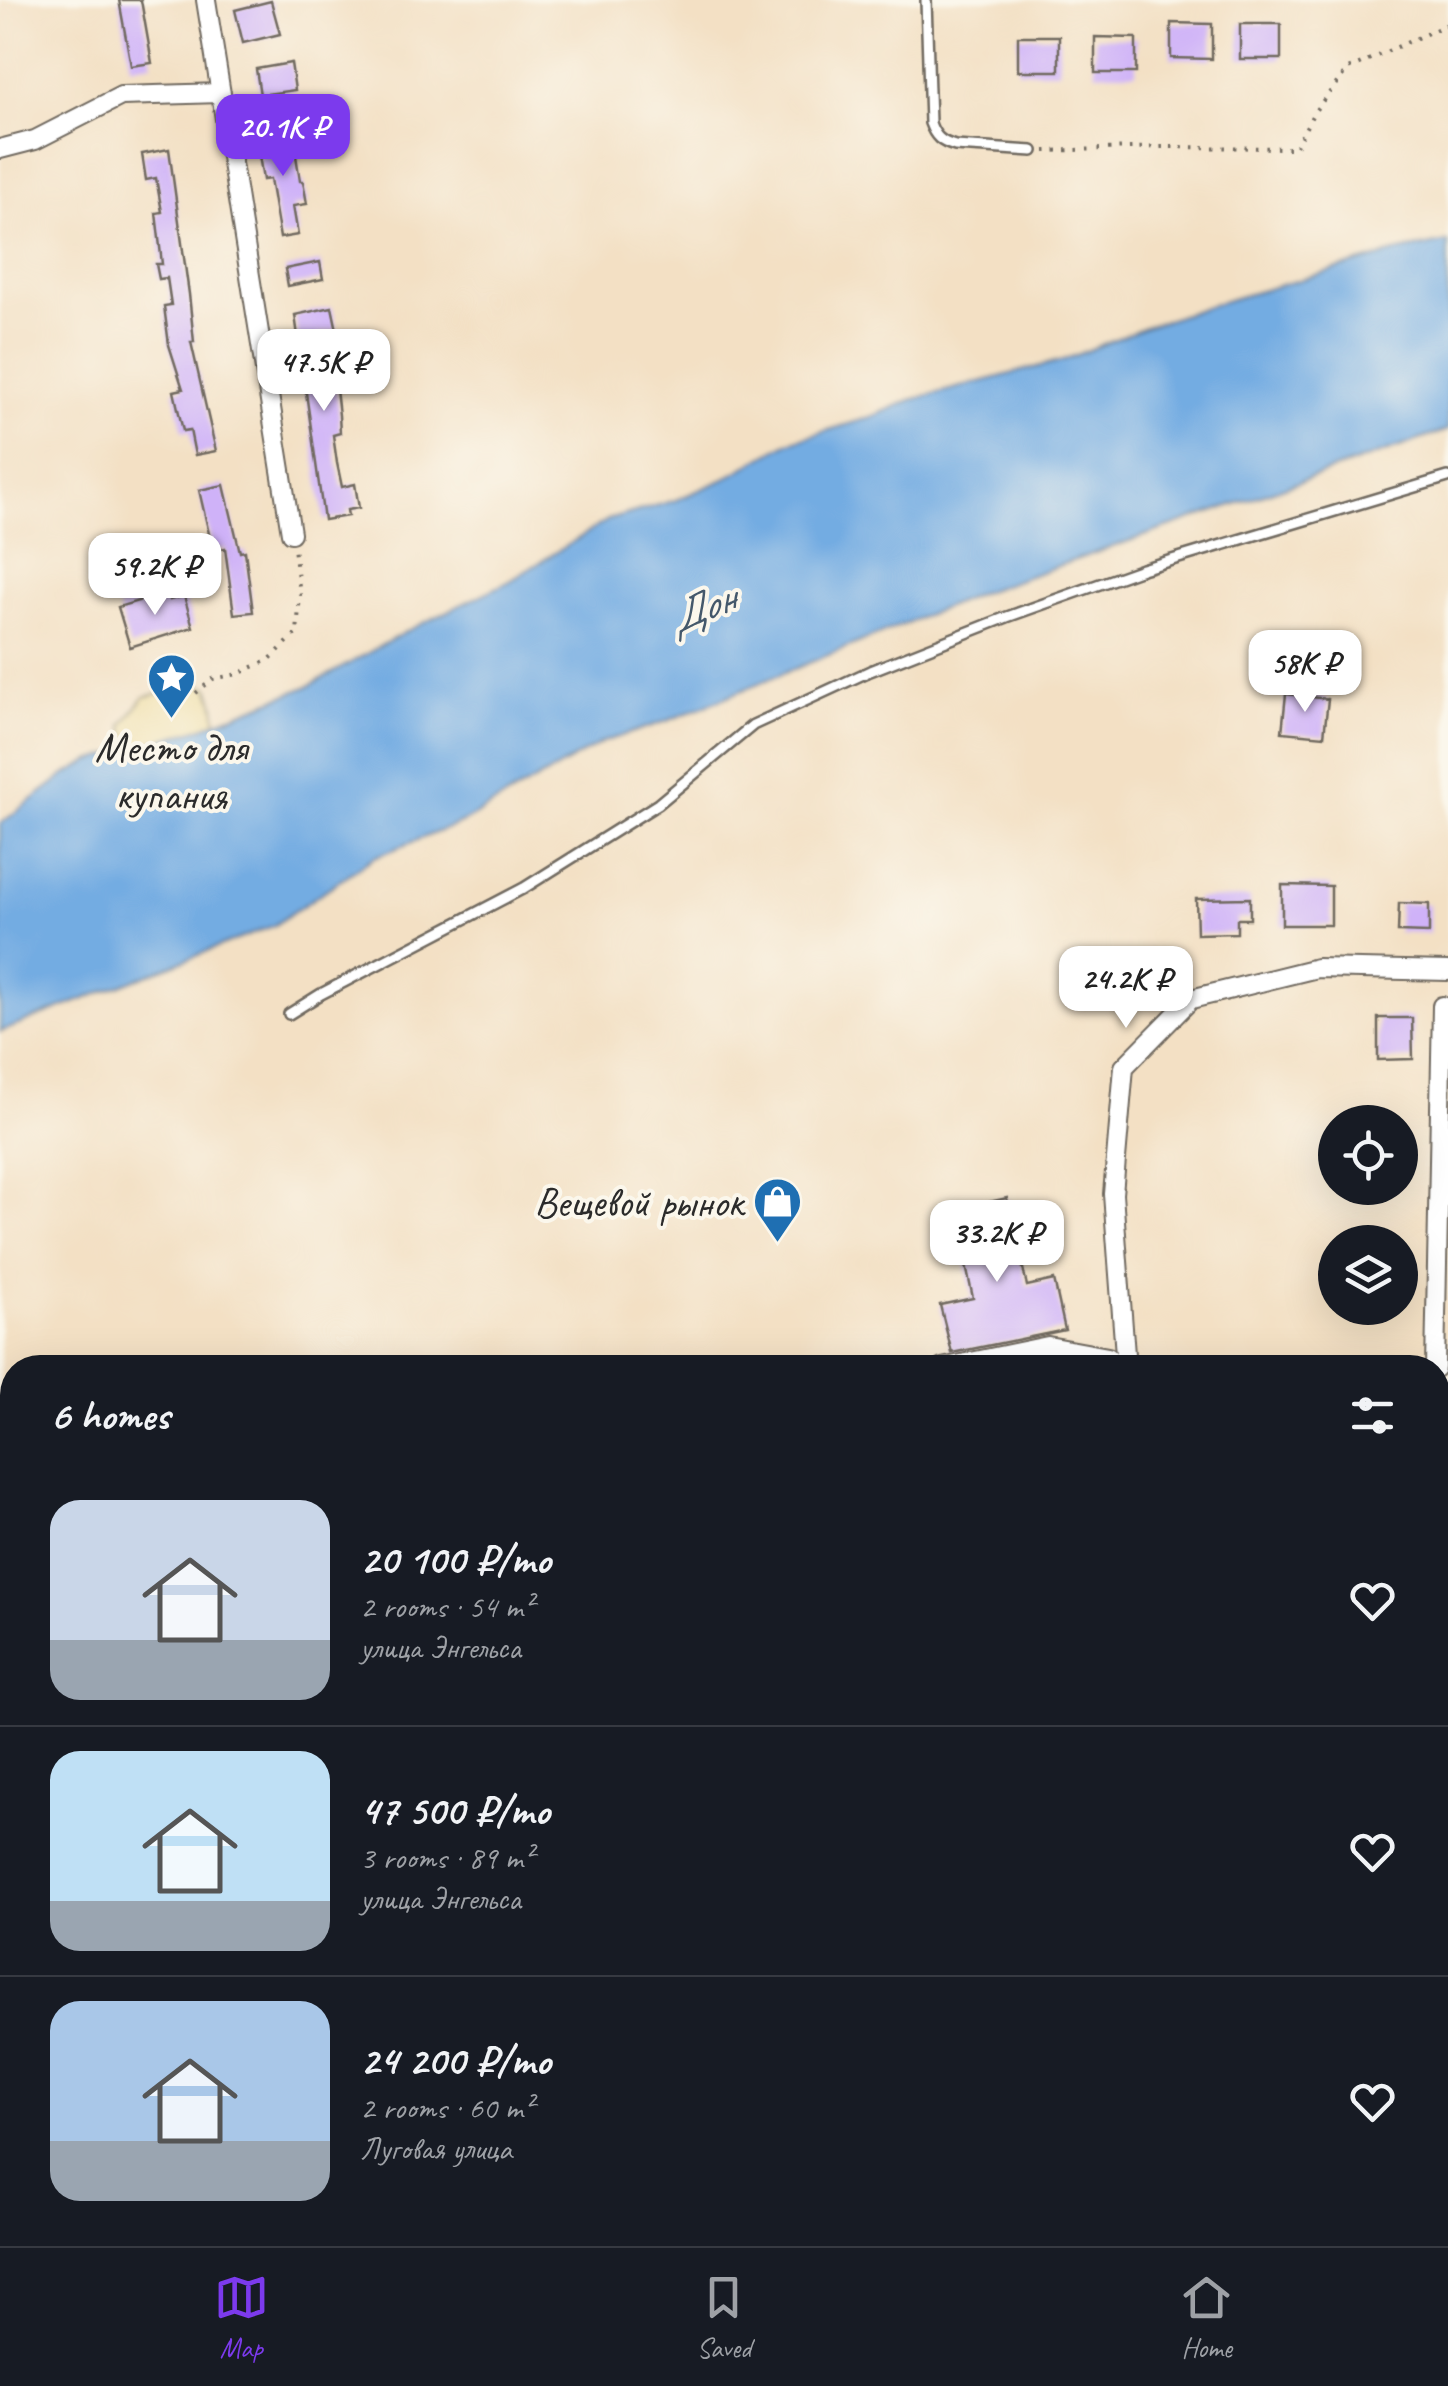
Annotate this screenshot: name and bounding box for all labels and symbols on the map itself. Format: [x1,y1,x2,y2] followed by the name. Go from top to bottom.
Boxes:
[191,94,375,179] pin: 20.1K ₽
[232,329,416,414] pin: 47.5K ₽
[63,533,247,618] pin: 59.2K ₽
[659,567,750,647] water label: Дон
[1235,630,1375,715] pin: 58K ₽
[145,652,197,720] place icon: Место для купания
[95,721,250,822] place label: Место для купания
[1034,946,1218,1031] pin: 24.2K ₽
[534,1176,747,1229] place label: Вещевой рынок
[752,1176,804,1244] shop icon: Вещевой рынок
[905,1200,1089,1285] pin: 33.2K ₽

